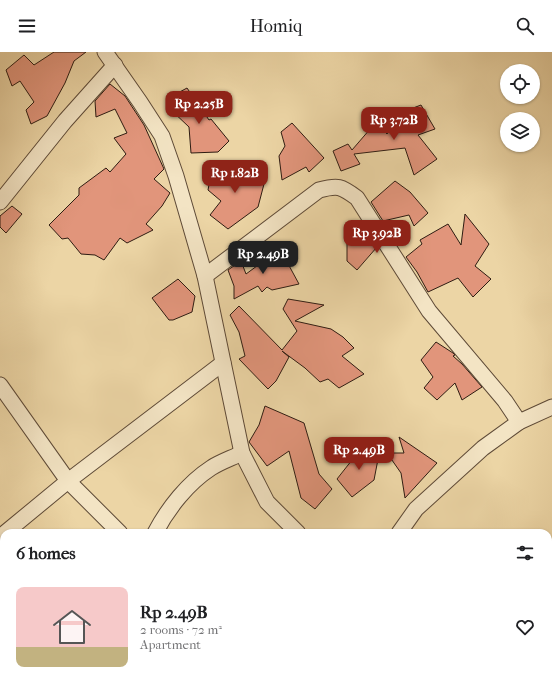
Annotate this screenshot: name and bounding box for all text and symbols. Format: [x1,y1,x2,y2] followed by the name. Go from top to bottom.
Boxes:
[16,15,38,37] icon: menu
[514,15,536,37] icon: search
[250,16,302,37] text: Homiq
[500,64,540,152] map controls
[500,64,540,104] button: locate
[158,91,240,125] pin: Rp 2.25B
[174,96,224,111] text: Rp 2.25B
[353,107,435,141] pin: Rp 3.72B
[370,112,418,127] text: Rp 3.72B
[500,112,540,152] button: layers
[194,160,276,194] pin: Rp 1.82B
[211,165,259,180] text: Rp 1.82B
[336,220,418,254] pin: Rp 3.92B
[353,225,401,240] text: Rp 3.92B
[222,241,304,275] pin: Rp 2.49B
[237,246,289,261] text: Rp 2.49B
[318,437,400,471] pin: Rp 2.49B
[333,442,385,457] text: Rp 2.49B
[514,542,536,564] icon: filters
[16,543,76,563] text: 6 homes
[140,602,208,622] text: Rp 2.49B
[48,603,96,651] icon: home
[514,616,536,638] icon: heart
[140,622,222,637] text: 2 rooms · 72 m²
[140,637,201,652] text: Apartment

